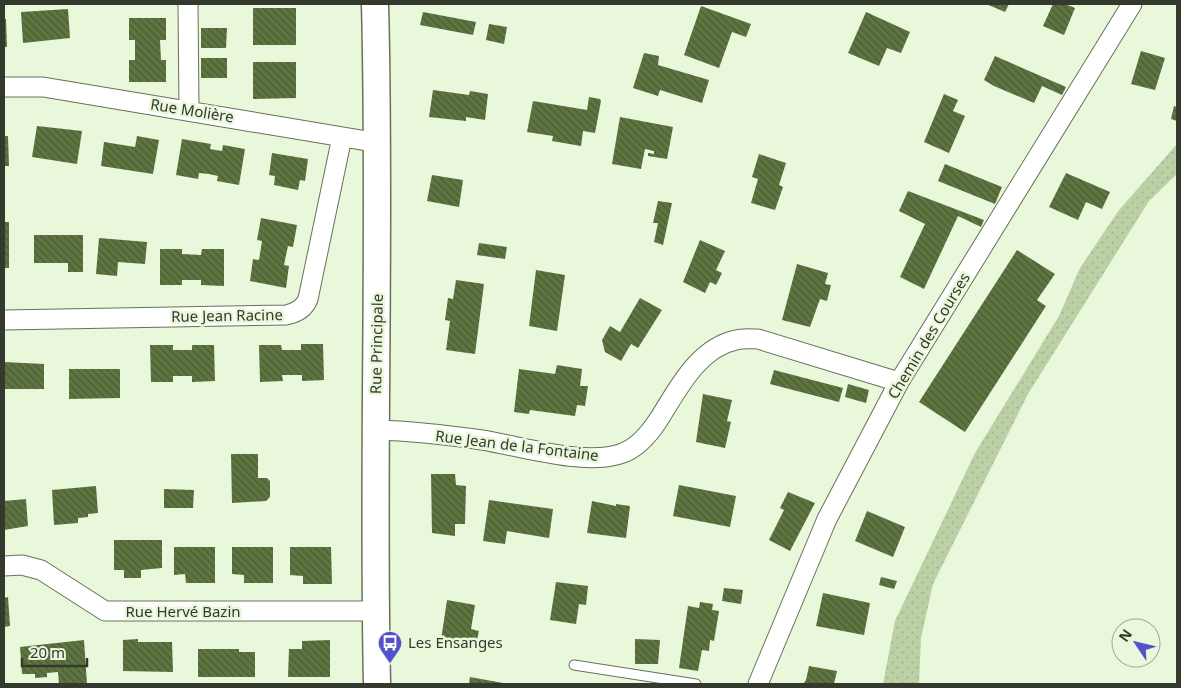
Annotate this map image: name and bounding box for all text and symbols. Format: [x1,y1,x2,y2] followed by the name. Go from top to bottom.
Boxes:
[149,94,235,126] street label: Rue Molière
[883,269,974,402] street label: Chemin des Courses
[365,294,387,394] street label: Rue Principale
[171,304,283,326] street label: Rue Jean Racine
[434,425,600,465] street label: Rue Jean de la Fontaine
[125,601,241,621] street label: Rue Hervé Bazin
[1111,618,1161,668] north arrow
[1114,625,1136,645] text: N
[377,630,403,664] bus stop icon: Les Ensanges
[408,632,503,652] place label: Les Ensanges
[22,636,88,668] scale bar
[30,642,65,662] text: 20 m

